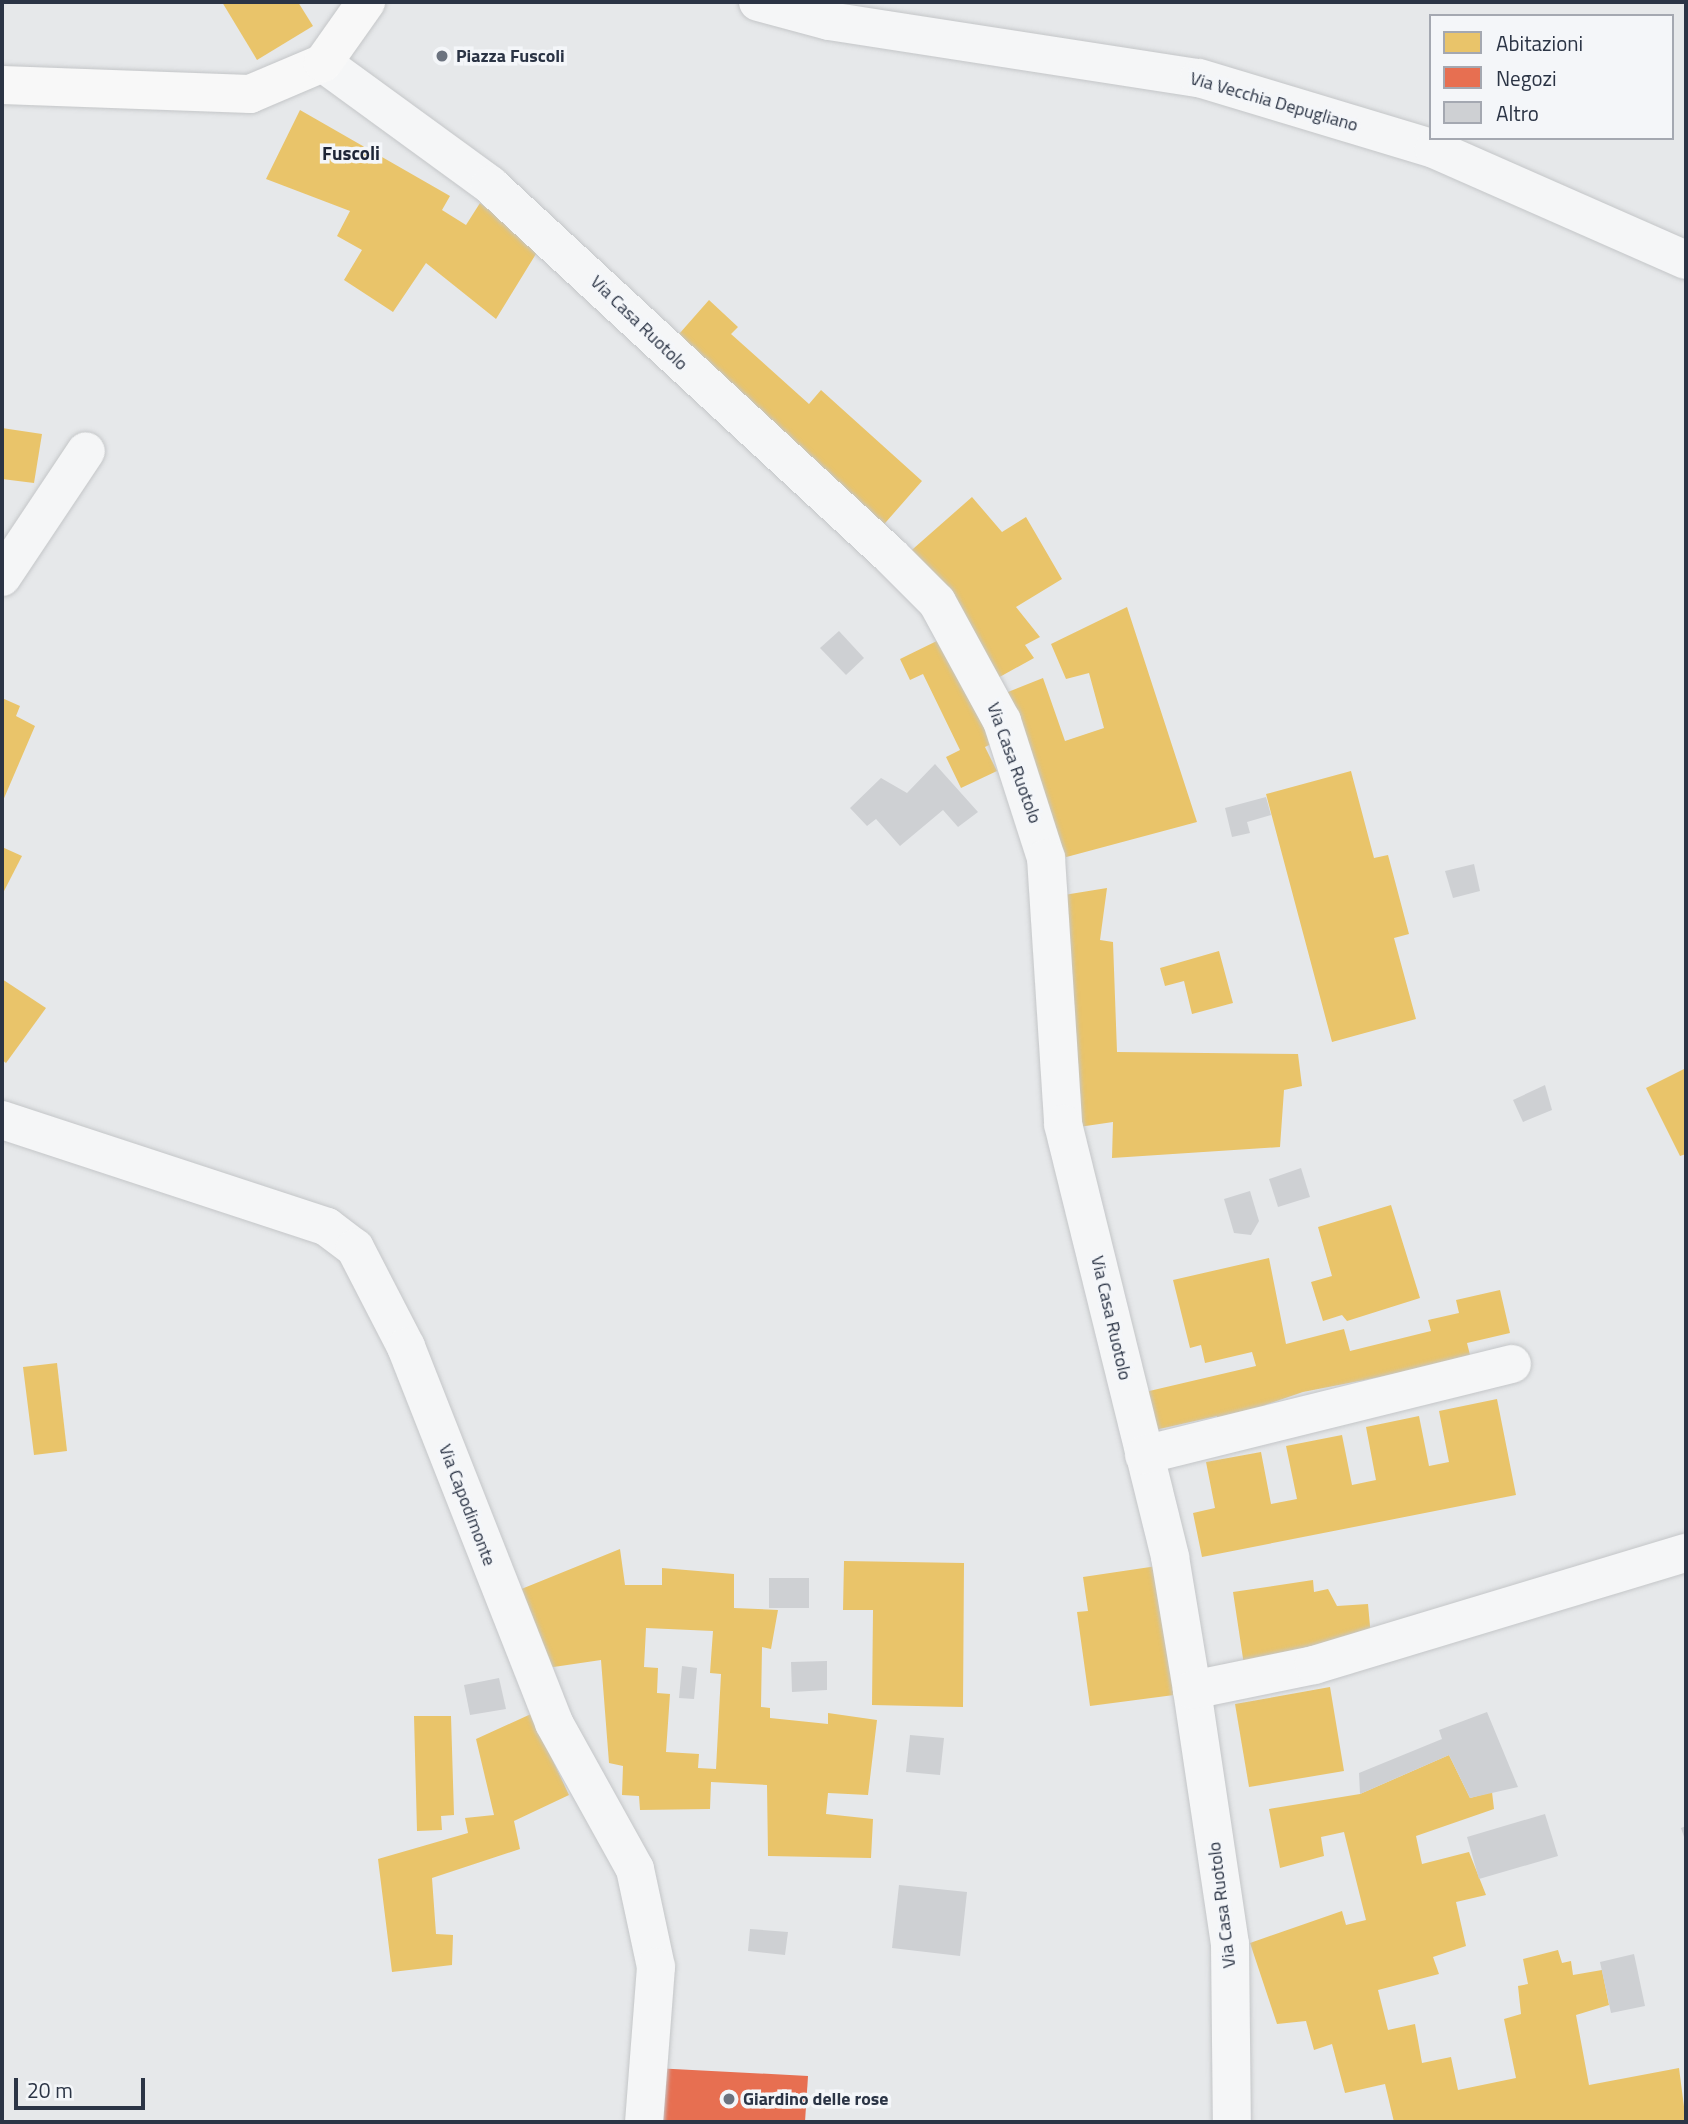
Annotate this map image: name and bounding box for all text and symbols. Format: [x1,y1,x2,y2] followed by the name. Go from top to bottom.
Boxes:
[1429,14,1674,140] legend
[1496,27,1583,59] text: Abitazioni
[456,45,565,67] place label: Piazza Fuscoli
[434,48,450,64] marker: Piazza Fuscoli
[1496,62,1557,94] text: Negozi
[1187,68,1361,136] street label: Via Vecchia Depugliano
[1496,97,1539,129] text: Altro
[322,142,380,164] district label: Fuscoli
[586,271,692,375] street label: Via Casa Ruotolo
[982,700,1046,826] street label: Via Casa Ruotolo
[1086,1254,1136,1382] street label: Via Casa Ruotolo
[434,1441,500,1569] street label: Via Capodimonte
[1204,1841,1240,1969] street label: Via Casa Ruotolo
[18,2064,149,2108] scale bar
[27,2074,73,2106] text: 20 m
[743,2088,888,2110] place label: Giardino delle rose
[721,2091,737,2107] marker: Giardino delle rose

